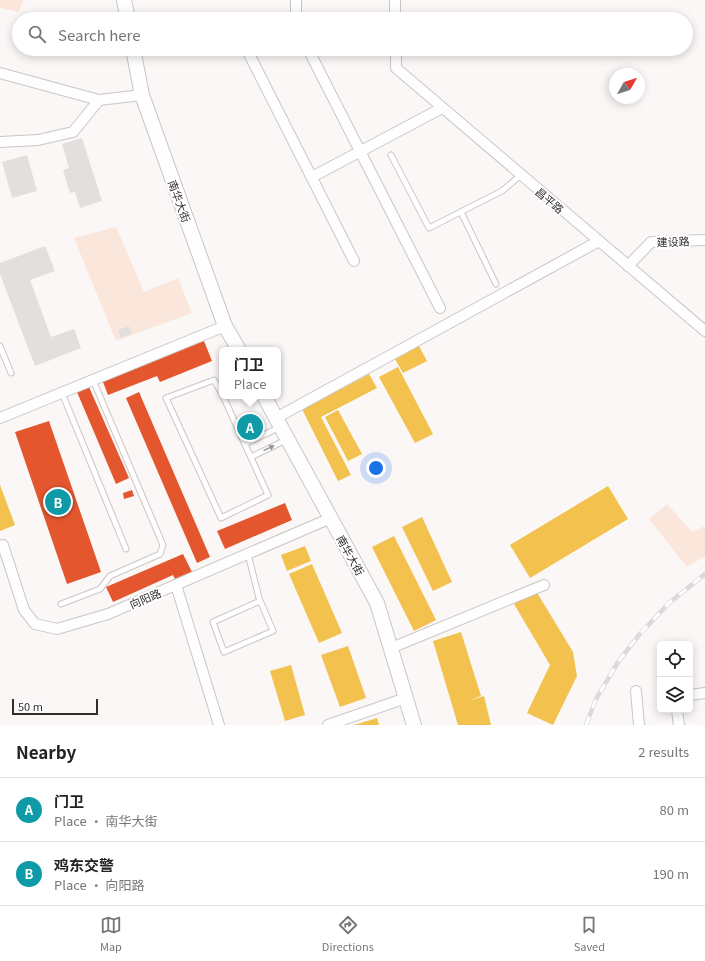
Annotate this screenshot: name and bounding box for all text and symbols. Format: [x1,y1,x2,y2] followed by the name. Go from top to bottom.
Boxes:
[12,12,693,56] search box
[26,23,48,45] icon: search
[58,24,140,45] text: Search here
[609,68,645,104] north arrow
[165,178,195,224] street label: 南华大街
[532,183,568,217] street label: 昌平路
[656,232,690,250] street label: 建设路
[219,347,281,399] popup
[234,353,264,374] text: 门卫
[234,374,266,393] text: Place
[237,412,263,442] pin: A
[264,445,275,451] one-way arrow
[366,458,386,478] your location
[45,487,71,517] pin: B
[333,532,369,578] street label: 南华大街
[127,584,163,612] street label: 向阳路
[657,641,693,713] map controls
[657,641,693,677] button: locate
[657,677,693,713] button: layers
[12,697,98,716] scale bar
[18,698,43,714] text: 50 m
[16,739,76,764] text: Nearby
[638,742,689,761] text: 2 results
[54,790,84,811] text: 门卫
[25,800,33,819] text: A
[660,800,689,819] text: 80 m
[54,811,158,830] text: Place · 南华大街
[54,854,114,875] text: 鸡东交警
[25,864,33,883] text: B
[652,864,689,883] text: 190 m
[54,875,145,894] text: Place · 向阳路
[100,914,122,954] tab: Map
[322,914,374,954] tab: Directions
[574,914,605,954] tab: Saved

